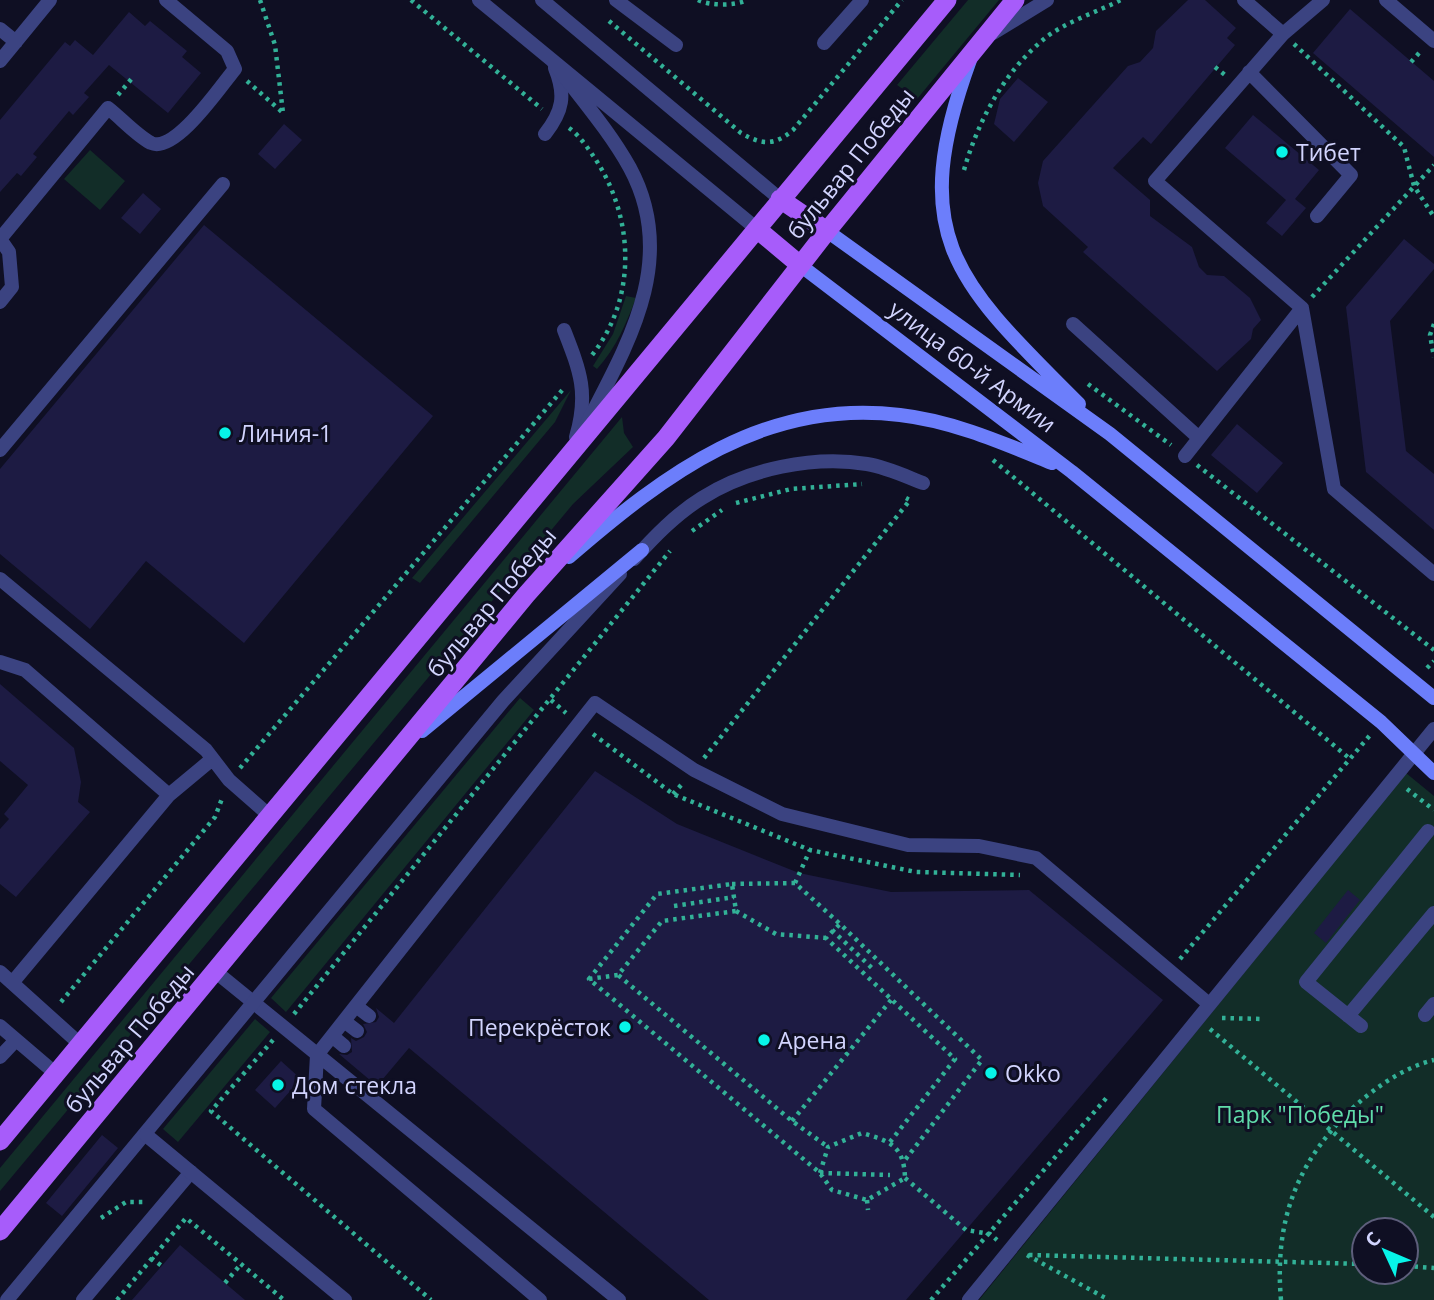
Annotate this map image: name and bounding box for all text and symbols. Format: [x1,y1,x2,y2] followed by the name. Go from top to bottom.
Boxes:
[779,81,921,245] street label: бульвар Победы
[1296,136,1361,168] place label: Тибет
[1274,144,1290,160] marker: Тибет
[883,293,1063,439] street label: улица 60-й Армии
[239,417,332,449] place label: Линия-1
[217,425,233,441] marker: Линия-1
[419,520,563,684] street label: бульвар Победы
[57,956,201,1120] street label: бульвар Победы
[468,1011,611,1043] place label: Перекрёсток
[617,1019,633,1035] marker: Перекрёсток
[778,1024,847,1056] place label: Арена
[756,1032,772,1048] marker: Арена
[1005,1057,1061,1089] place label: Okko
[983,1065,999,1081] marker: Okko
[292,1069,417,1101] place label: Дом стекла
[270,1077,286,1093] marker: Дом стекла
[1216,1098,1384,1130] park label: Парк "Победы"
[1350,1216,1420,1286] north arrow
[1359,1226,1386,1253] text: С

